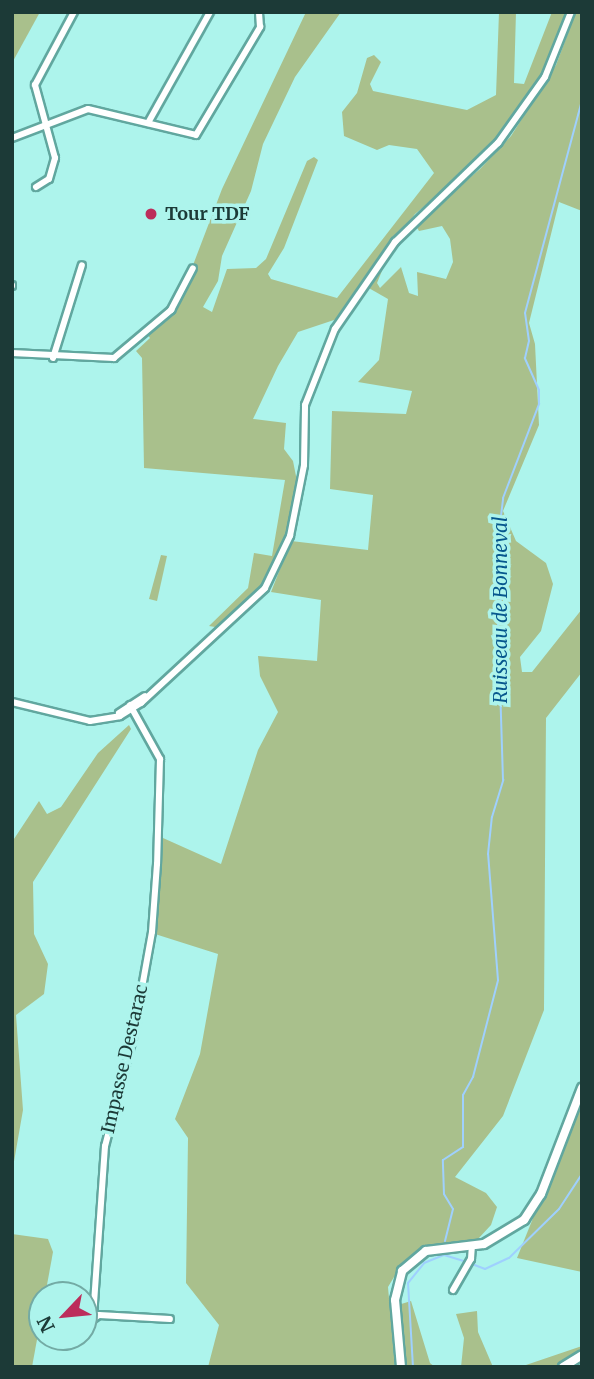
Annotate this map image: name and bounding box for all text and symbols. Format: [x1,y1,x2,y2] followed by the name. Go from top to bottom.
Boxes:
[165,203,250,225] place label: Tour TDF
[143,206,159,222] marker: Tour TDF
[490,516,512,704] water label: Ruisseau de Bonneval
[97,982,153,1136] street label: Impasse Destarac
[28,1281,98,1351] north arrow
[32,1312,60,1336] text: N

